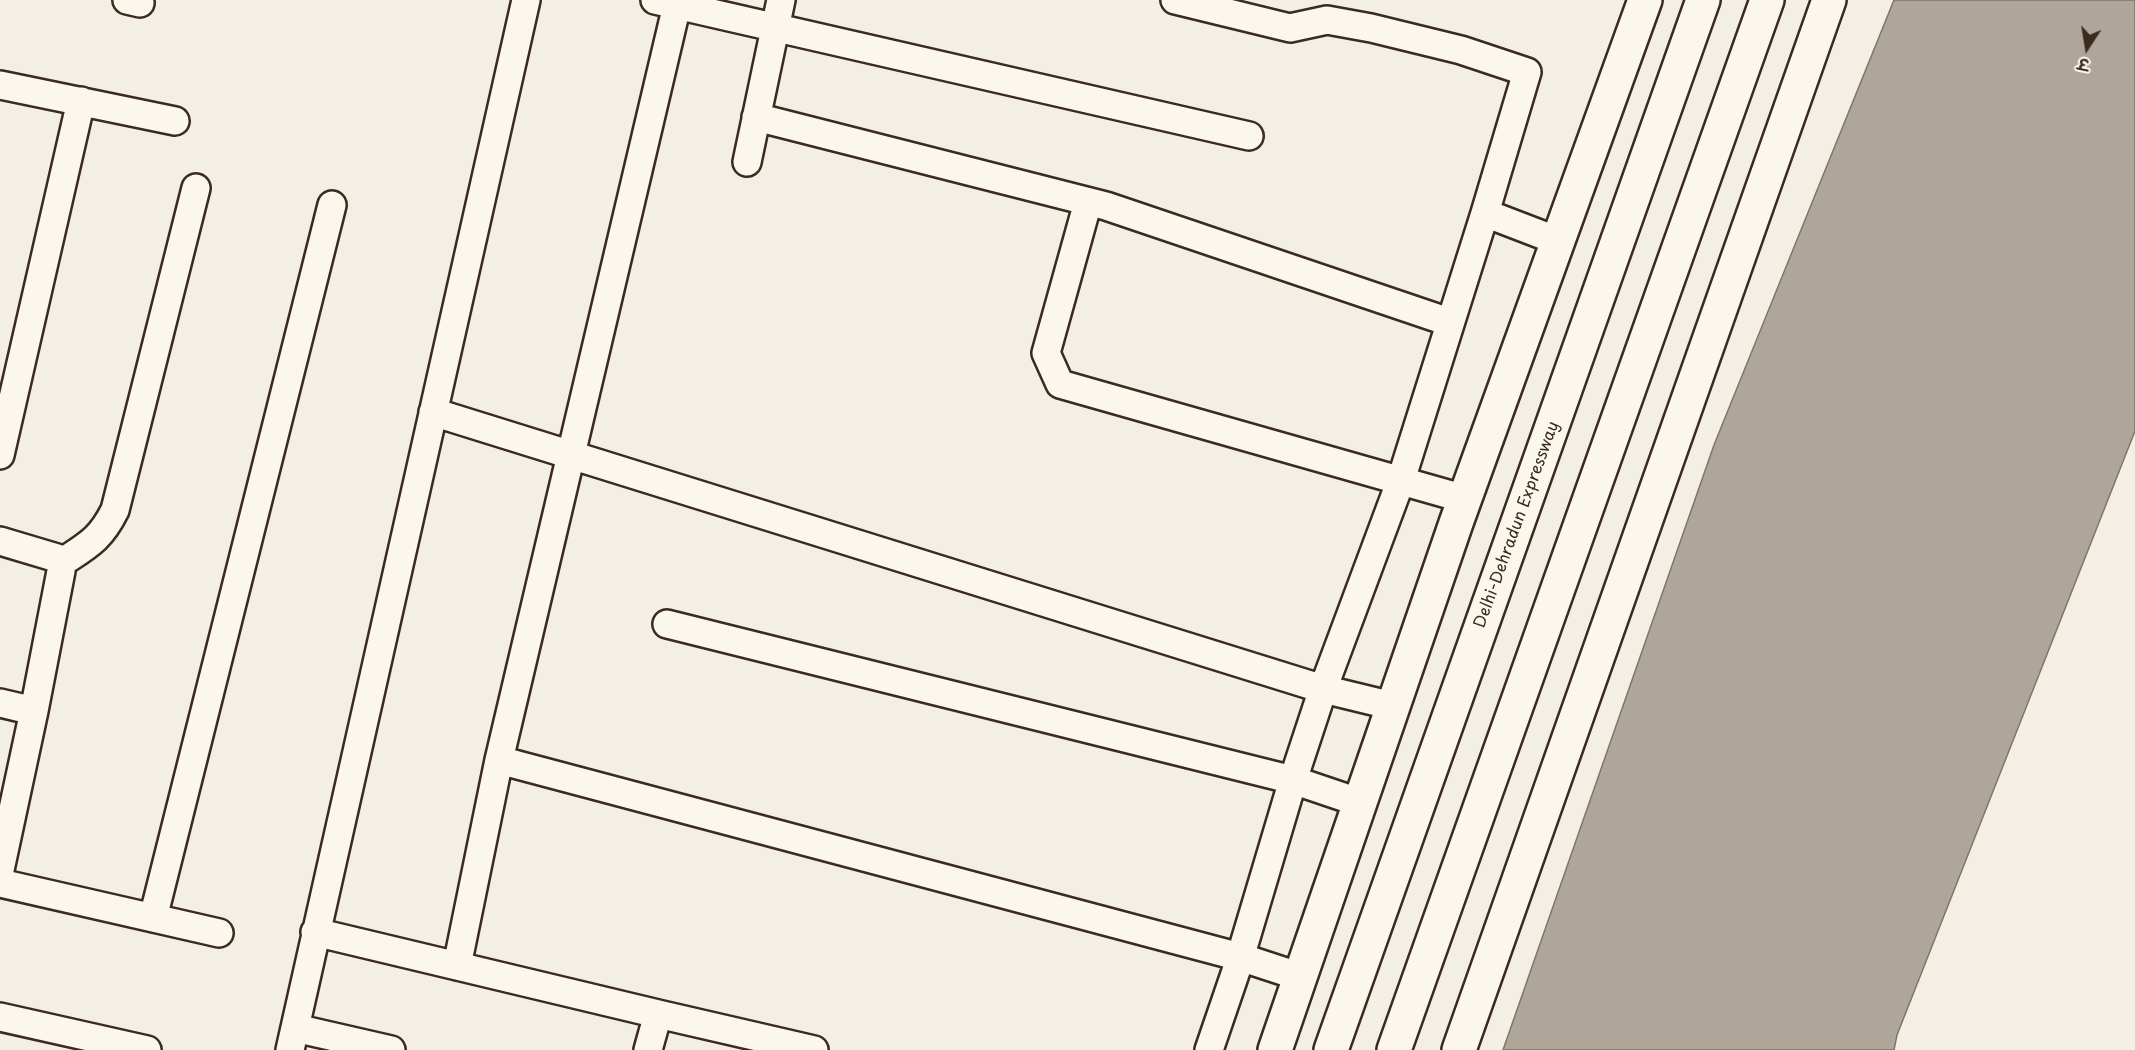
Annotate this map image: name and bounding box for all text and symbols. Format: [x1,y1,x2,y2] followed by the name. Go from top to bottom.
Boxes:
[2057,18,2117,78] north arrow
[2076,53,2091,78] text: उ
[1471,419,1563,631] street label: Delhi-Dehradun Expressway

